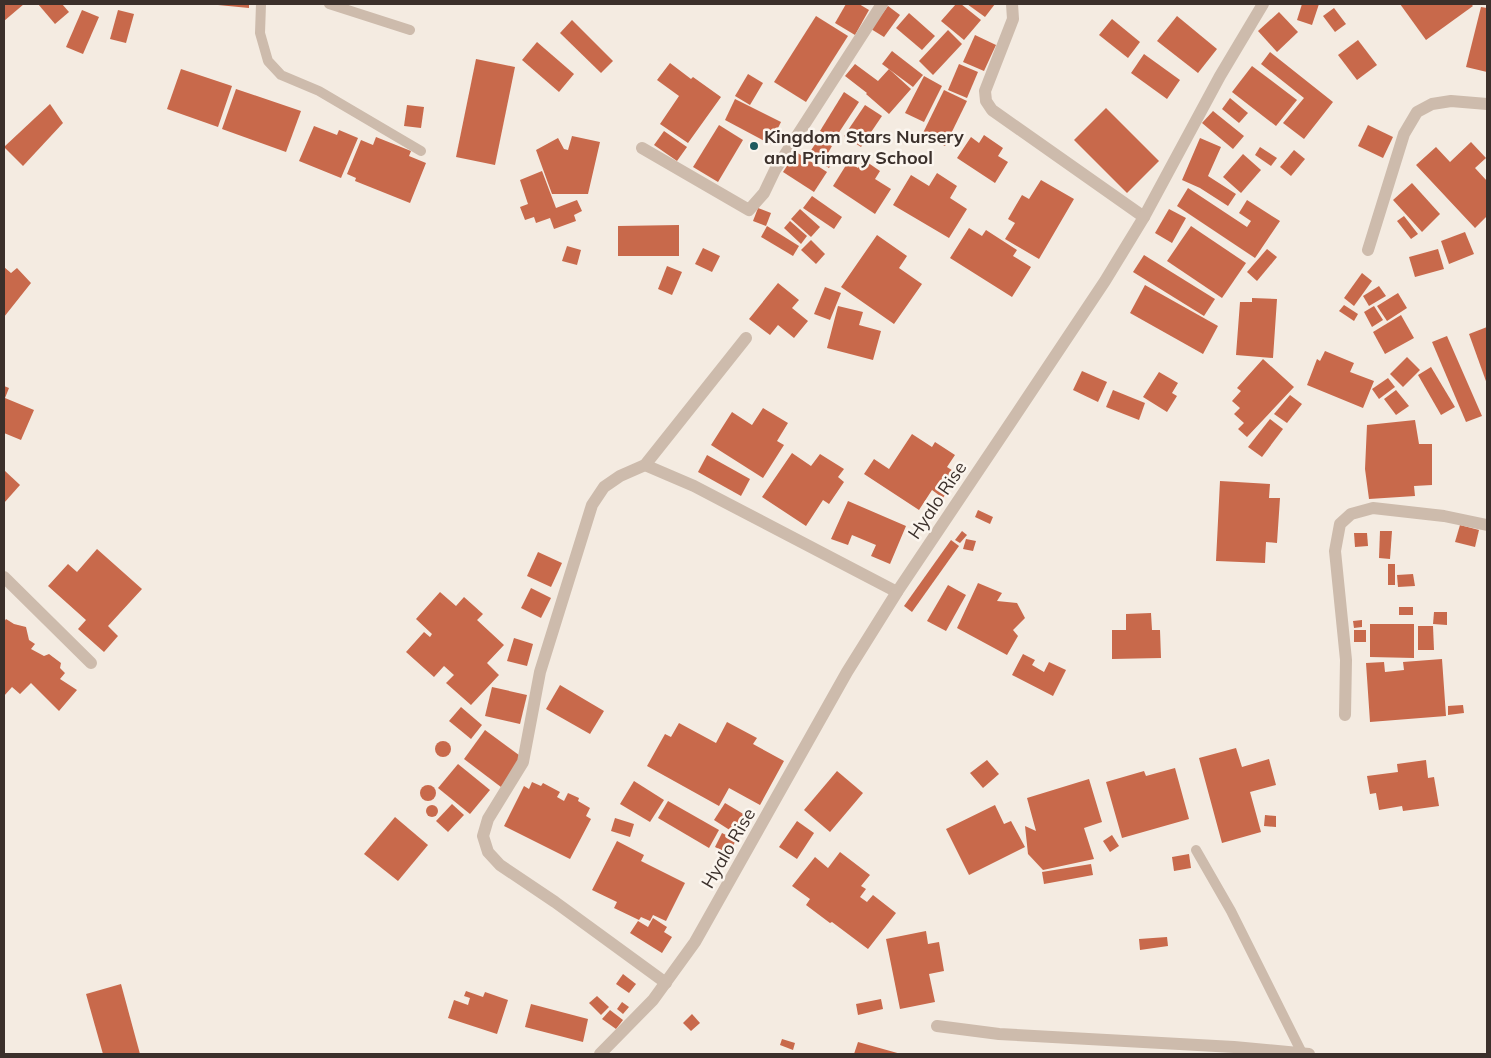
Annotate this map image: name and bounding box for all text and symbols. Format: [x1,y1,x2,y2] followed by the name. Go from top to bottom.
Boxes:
[764,125,964,169] place label: Kingdom Stars Nursery and Primary School
[748,140,760,152] marker: Kingdom Stars Nursery and Primary School
[903,457,971,543] street label: Hyalo Rise
[696,804,760,892] street label: Hyalo Rise

